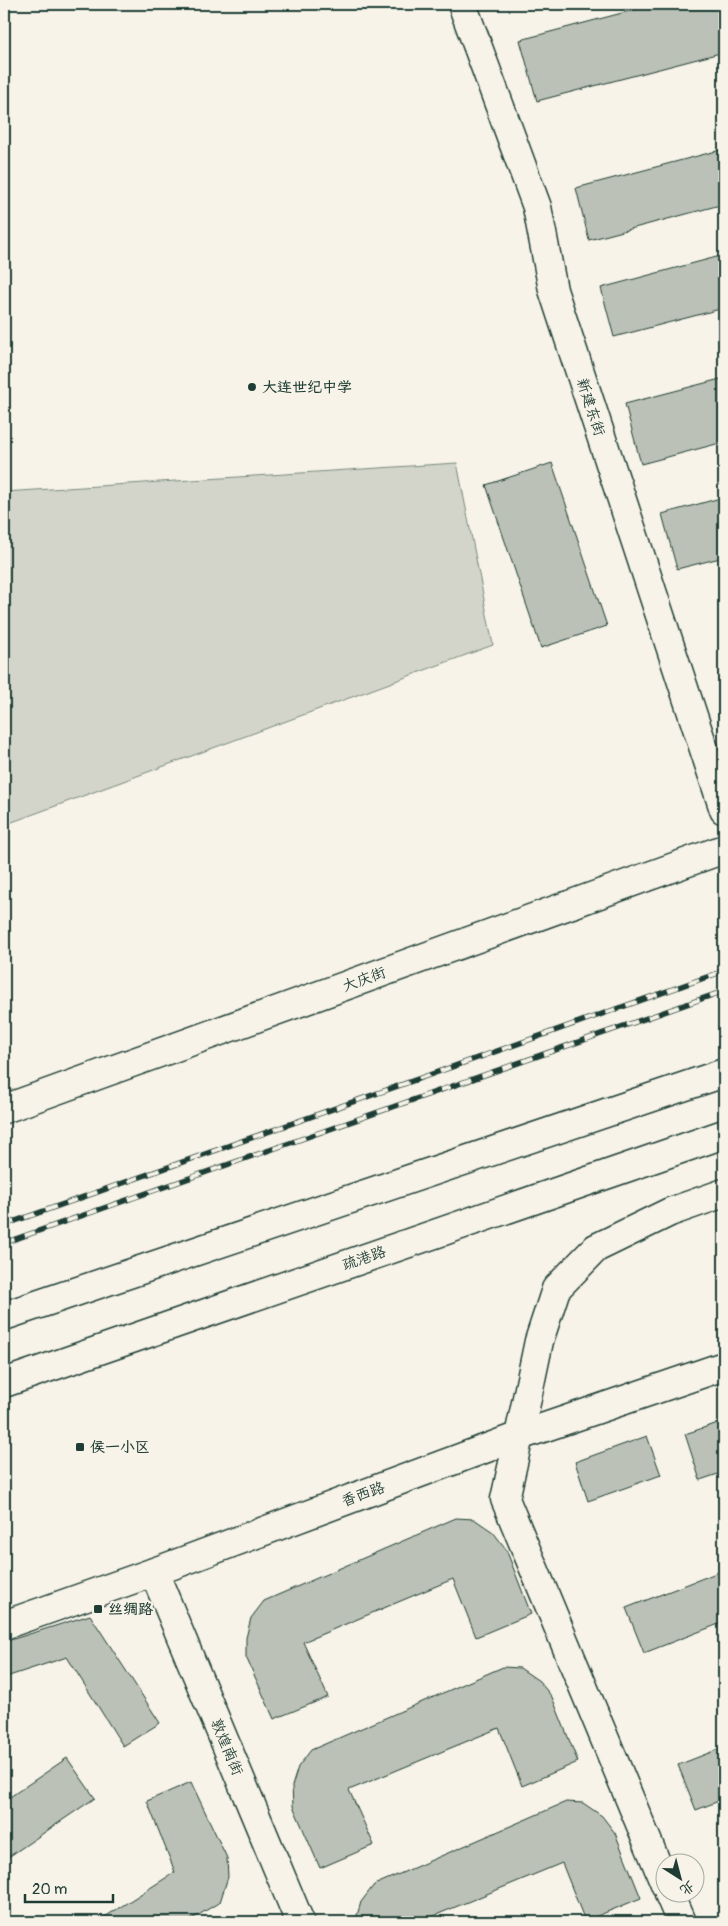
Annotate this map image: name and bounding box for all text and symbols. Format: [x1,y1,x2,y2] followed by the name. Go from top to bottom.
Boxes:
[572,376,609,439] street label: 新建东街
[262,378,352,397] place label: 大连世纪中学
[246,381,258,393] marker: 大连世纪中学
[340,963,389,996] street label: 大庆街
[340,1242,389,1275] street label: 疏港路
[90,1438,150,1457] place label: 侯一小区
[74,1441,86,1453] marker: 侯一小区
[339,1478,388,1511] street label: 香西路
[108,1600,153,1619] place label: 丝绸路
[92,1603,104,1615] marker: 丝绸路
[206,1716,247,1779] street label: 敦煌南街
[656,1854,706,1904] north arrow
[25,1871,112,1903] scale bar
[677,1877,698,1899] text: 北
[32,1880,67,1899] text: 20 m

